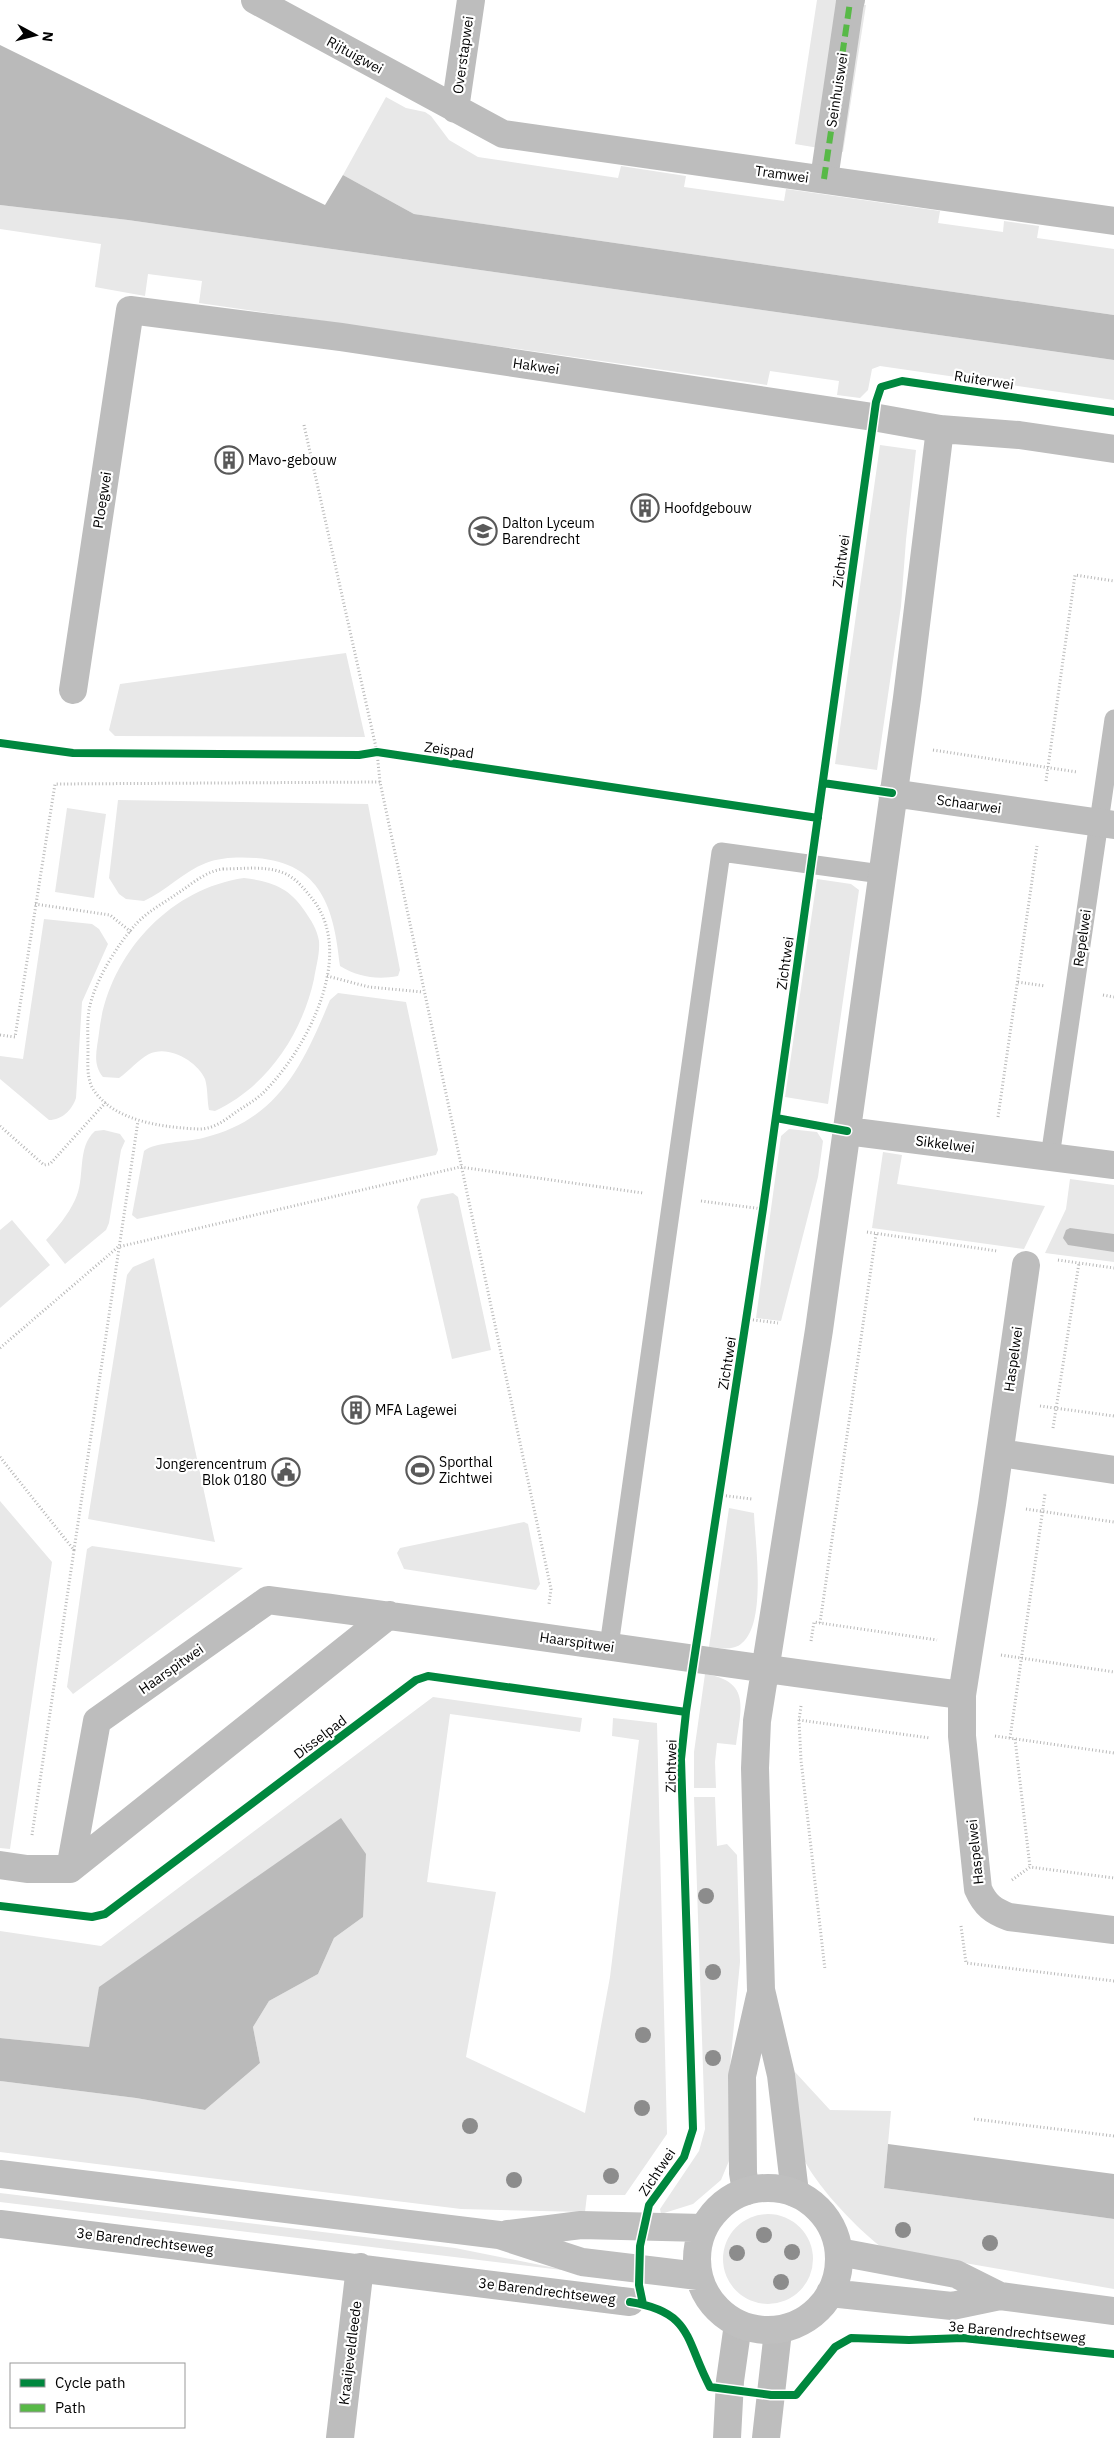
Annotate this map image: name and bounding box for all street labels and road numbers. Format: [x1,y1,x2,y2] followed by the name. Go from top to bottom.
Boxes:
[449,15,477,95] street label: Overstapwei
[324,32,386,78] street label: Rijtuigwei
[822,51,852,129] street label: Seinhuiswei
[754,161,810,187] street label: Tramwei
[512,354,560,378] street label: Hakwei
[953,366,1015,394] street label: Ruiterwei
[89,470,115,530] street label: Ploegwei
[828,533,854,589] street label: Zichtwei
[423,738,475,762] street label: Zeispad
[935,791,1003,817] street label: Schaarwei
[1069,908,1095,968] street label: Repelwei
[772,935,798,991] street label: Zichtwei
[914,1131,976,1157] street label: Sikkelwei
[1000,1325,1026,1393] street label: Haspelwei
[714,1335,740,1391] street label: Zichtwei
[539,1628,615,1656] street label: Haarspitwei
[135,1640,207,1698] street label: Haarspitwei
[290,1711,350,1763] street label: Disselpad
[662,1739,680,1793] street label: Zichtwei
[963,1818,987,1886] street label: Haspelwei
[635,2145,679,2199] street label: Zichtwei
[76,2224,215,2258] street label: 3e Barendrechtseweg
[478,2274,617,2308] street label: 3e Barendrechtseweg
[335,2300,365,2406] street label: Kraaijeveldleede
[948,2317,1087,2347] street label: 3e Barendrechtseweg

